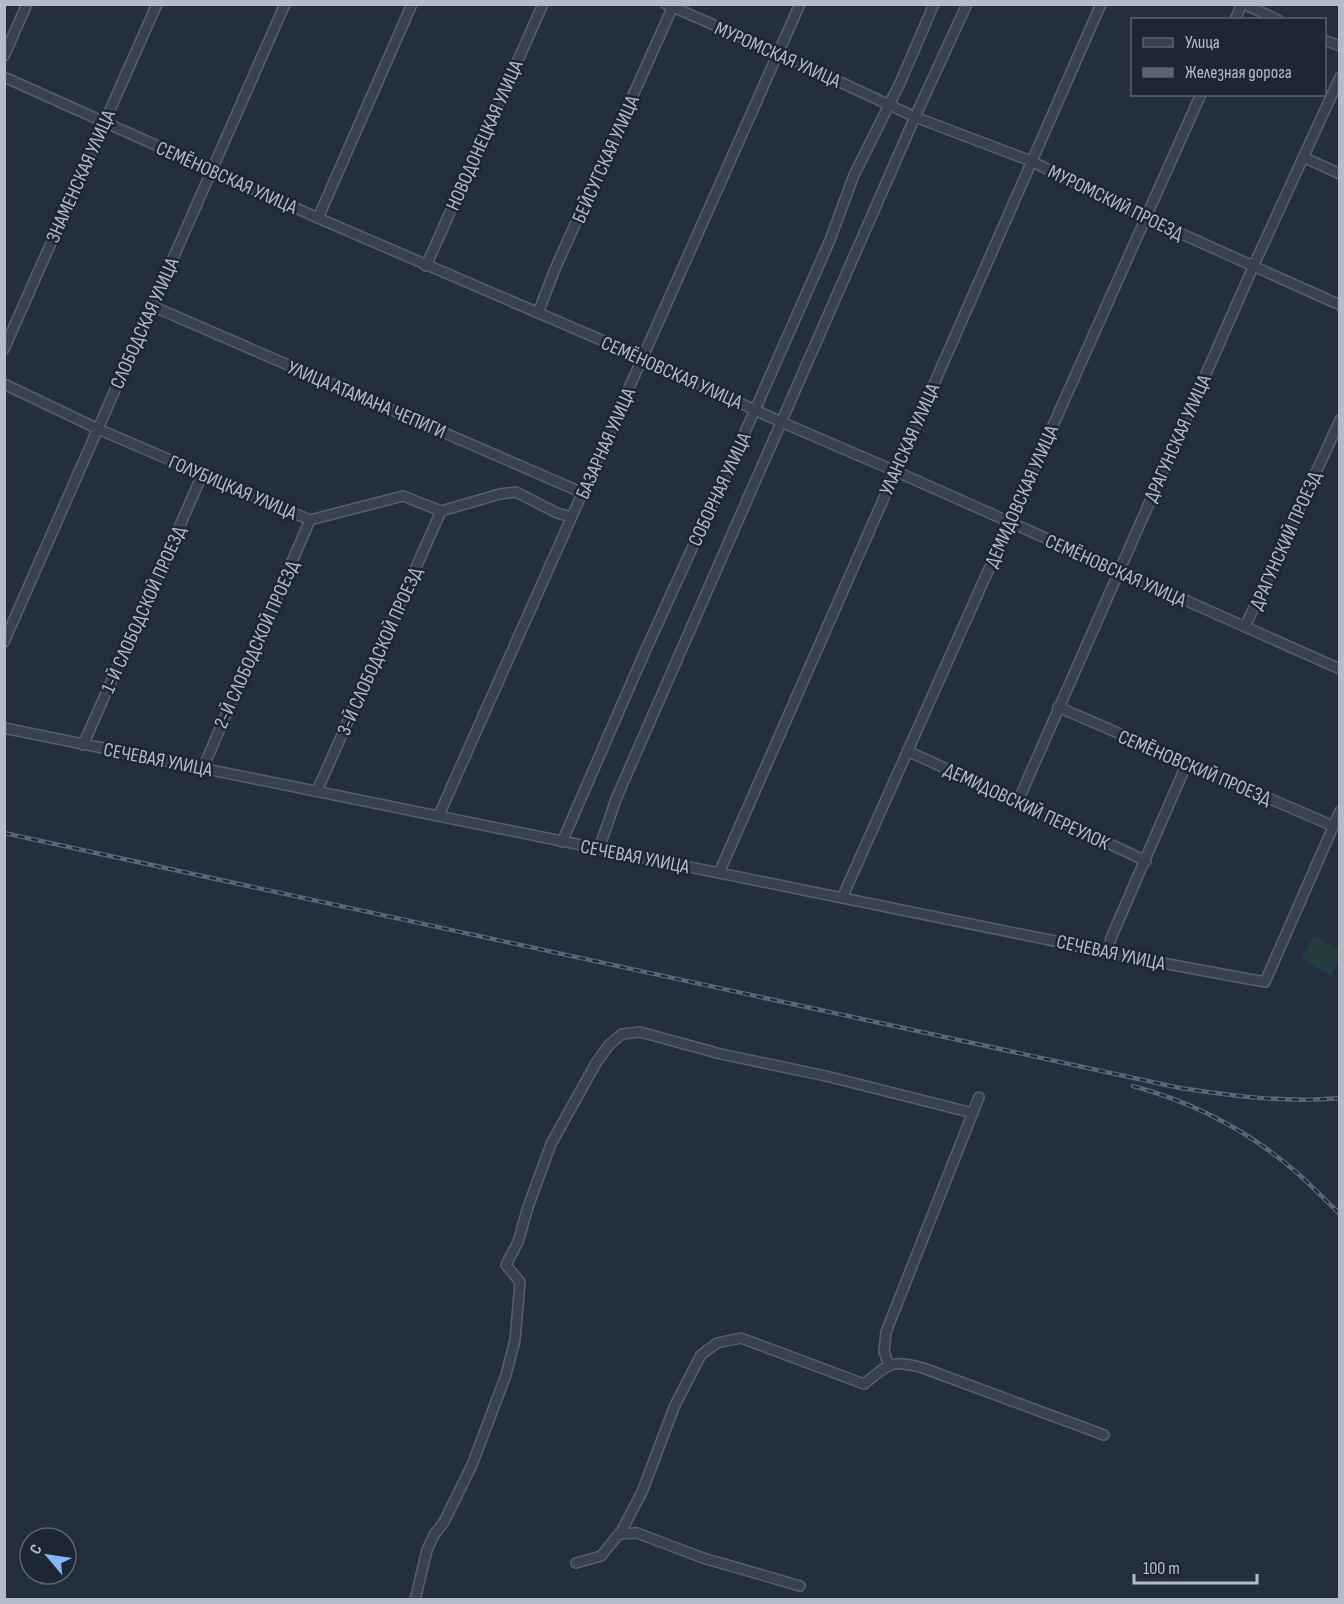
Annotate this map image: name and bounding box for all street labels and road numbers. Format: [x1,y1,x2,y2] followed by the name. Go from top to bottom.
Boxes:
[711,16,845,94] street label: МУРОМСКАЯ УЛИЦА
[441,56,529,214] street label: НОВОДОНЕЦКАЯ УЛИЦА
[567,92,645,227] street label: БЕЙСУГСКАЯ УЛИЦА
[41,106,121,246] street label: ЗНАМЕНСКАЯ УЛИЦА
[152,136,301,220] street label: СЕМЁНОВСКАЯ УЛИЦА
[1044,160,1188,246] street label: МУРОМСКИЙ ПРОЕЗД
[105,254,185,393] street label: СЛОБОДСКАЯ УЛИЦА
[597,331,746,415] street label: СЕМЁНОВСКАЯ УЛИЦА
[284,356,449,444] street label: УЛИЦА АТАМАНА ЧЕПИГИ
[1139,371,1217,506] street label: ДРАГУНСКАЯ УЛИЦА
[875,379,945,499] street label: УЛАНСКАЯ УЛИЦА
[571,384,641,503] street label: БАЗАРНАЯ УЛИЦА
[980,421,1064,571] street label: ДЕМИДОВСКАЯ УЛИЦА
[683,428,757,550] street label: СОБОРНАЯ УЛИЦА
[165,450,301,526] street label: ГОЛУБИЦКАЯ УЛИЦА
[1245,467,1327,613] street label: ДРАГУНСКИЙ ПРОЕЗД
[96,522,192,697] street label: 1-Й СЛОБОДСКОЙ ПРОЕЗД
[1041,529,1190,613] street label: СЕМЁНОВСКАЯ УЛИЦА
[209,556,305,732] street label: 2-Й СЛОБОДСКОЙ ПРОЕЗД
[332,563,428,739] street label: 3-Й СЛОБОДСКОЙ ПРОЕЗД
[1114,725,1275,811] street label: СЕМЁНОВСКИЙ ПРОЕЗД
[101,738,215,782] street label: СЕЧЕВАЯ УЛИЦА
[940,758,1113,856] street label: ДЕМИДОВСКИЙ ПЕРЕУЛОК
[578,835,692,879] street label: СЕЧЕВАЯ УЛИЦА
[1054,930,1168,976] street label: СЕЧЕВАЯ УЛИЦА

